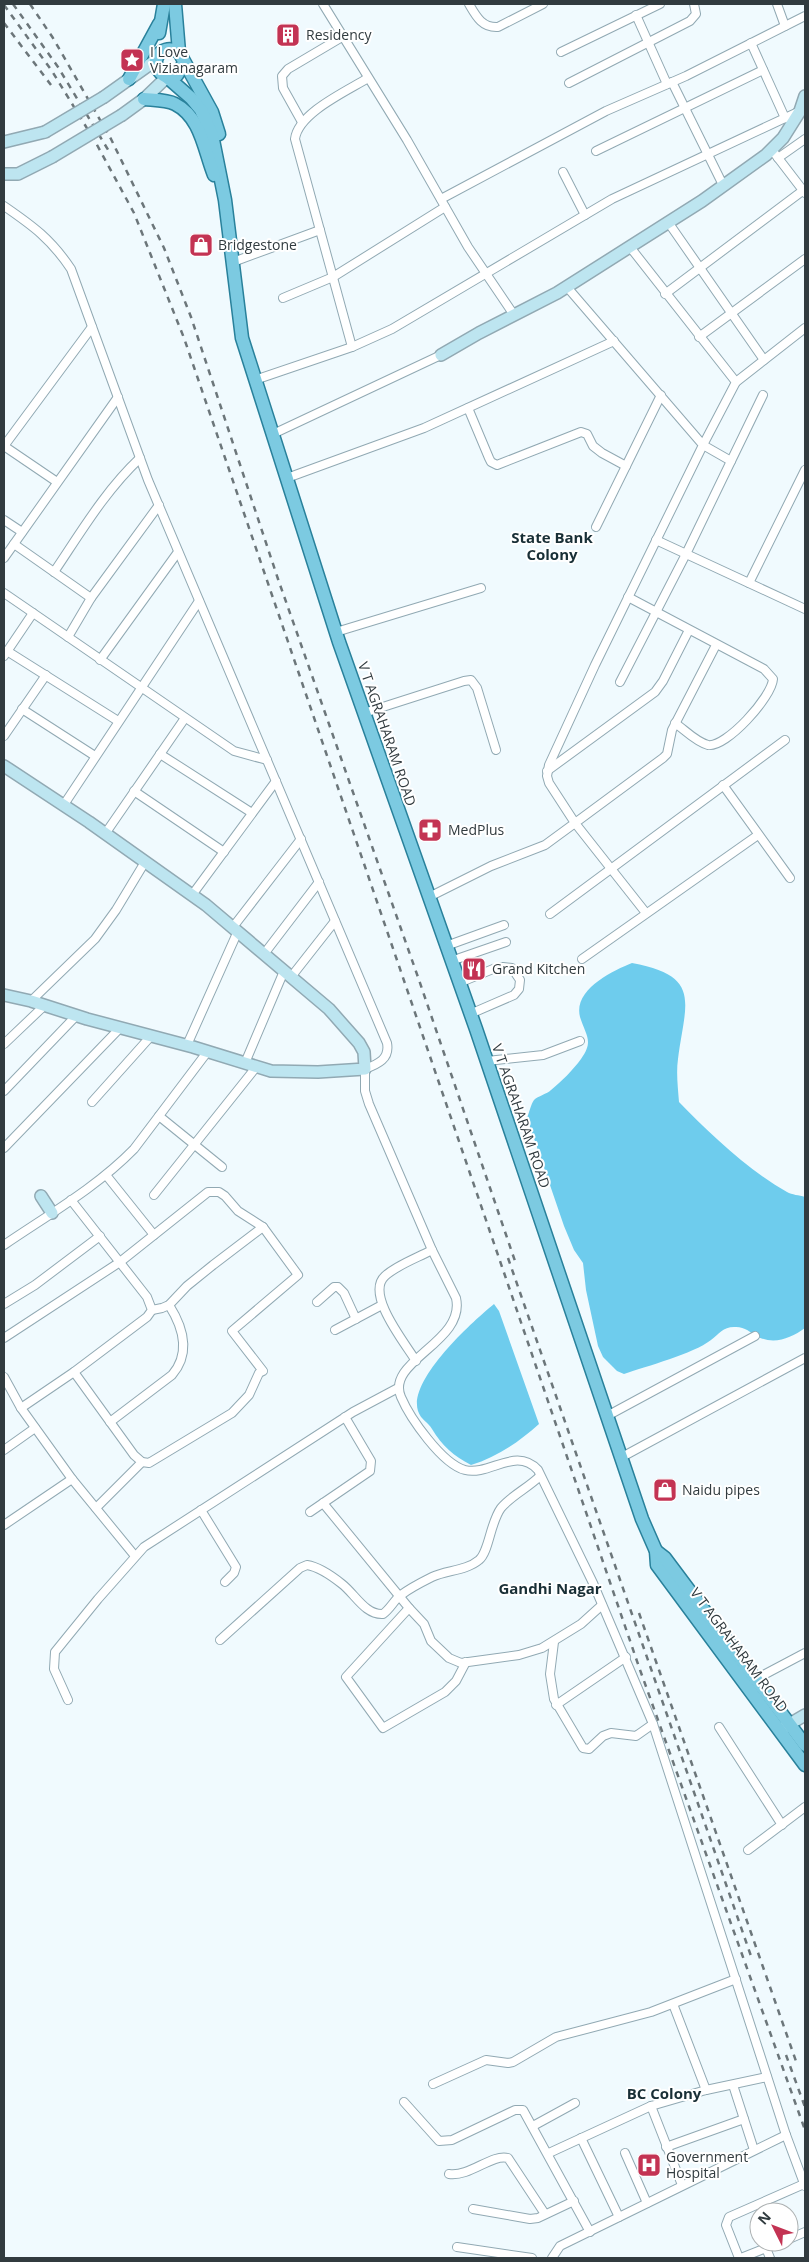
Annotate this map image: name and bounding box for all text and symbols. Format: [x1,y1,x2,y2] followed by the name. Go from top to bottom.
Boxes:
[275,22,301,48] building icon: Residency
[306,25,372,44] place label: Residency
[150,42,238,77] place label: I Love Vizianagaram
[119,47,145,73] place icon: I Love Vizianagaram
[188,232,214,258] shop icon: Bridgestone
[218,235,297,254] place label: Bridgestone
[511,527,593,564] district label: State Bank Colony
[354,659,421,808] street label: V T AGRAHARAM ROAD
[417,817,443,843] pharmacy icon: MedPlus
[448,820,505,839] place label: MedPlus
[461,956,487,982] restaurant icon: Grand Kitchen
[492,959,585,978] place label: Grand Kitchen
[488,1041,555,1190] street label: V T AGRAHARAM ROAD
[652,1477,678,1503] shop icon: Naidu pipes
[682,1480,760,1499] place label: Naidu pipes
[498,1578,602,1598] district label: Gandhi Nagar
[686,1584,793,1716] street label: V T AGRAHARAM ROAD
[627,2083,702,2103] district label: BC Colony
[666,2147,748,2182] place label: Government Hospital
[636,2152,662,2178] hospital icon: Government Hospital
[749,2202,799,2252] north arrow
[753,2207,775,2229] text: N

